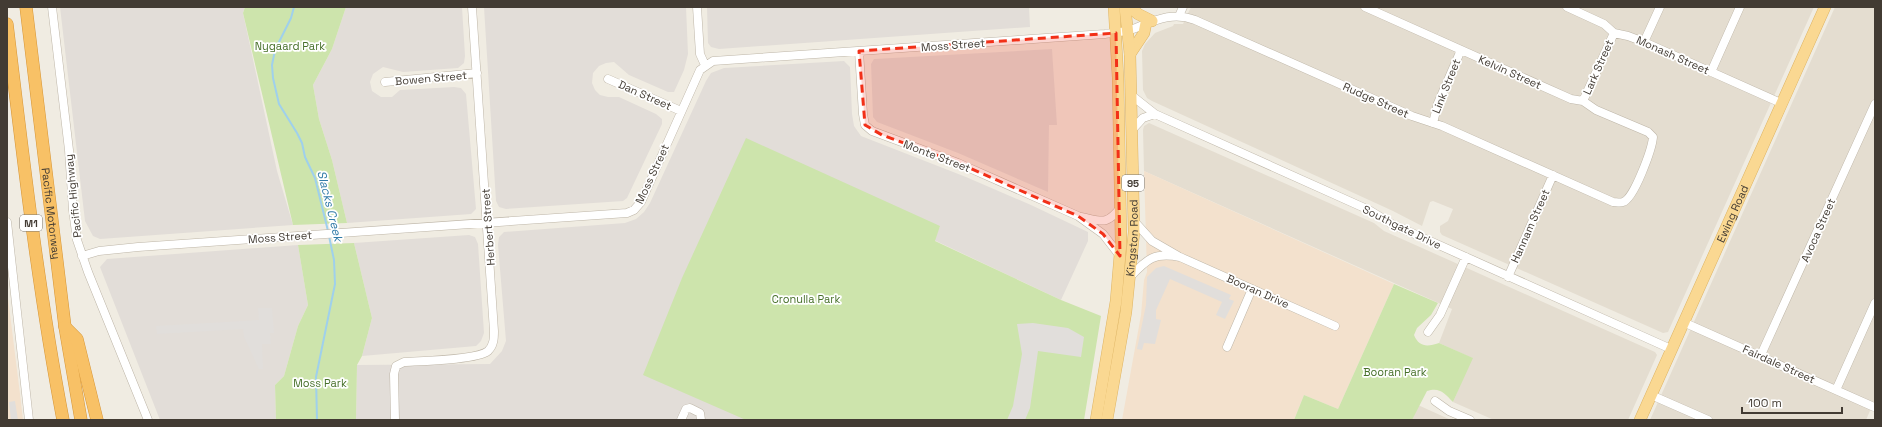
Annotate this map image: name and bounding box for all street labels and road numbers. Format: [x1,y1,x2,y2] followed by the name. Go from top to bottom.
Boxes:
[1634,33,1712,77] street label: Monash Street
[920,36,986,54] street label: Moss Street
[1580,37,1616,97] street label: Lark Street
[1476,52,1544,92] street label: Kelvin Street
[1429,57,1463,115] street label: Link Street
[394,68,468,88] street label: Bowen Street
[616,77,674,113] street label: Dan Street
[1341,79,1411,121] street label: Rudge Street
[901,137,973,175] street label: Monte Street
[632,142,672,206] street label: Moss Street
[62,154,84,238] street label: Pacific Highway
[39,167,64,260] street label: Pacific Motorway
[1122,175,1144,191] road number: 95
[1713,183,1751,245] street label: Ewing Road
[1507,187,1553,265] street label: Hannam Street
[478,188,498,266] street label: Herbert Street
[1798,196,1838,264] street label: Avoca Street
[1123,199,1141,277] street label: Kingston Road
[1360,202,1444,252] street label: Southgate Drive
[20,215,42,231] road number: M1
[247,228,313,246] street label: Moss Street
[1225,271,1291,311] street label: Booran Drive
[1741,342,1817,386] street label: Fairdale Street

